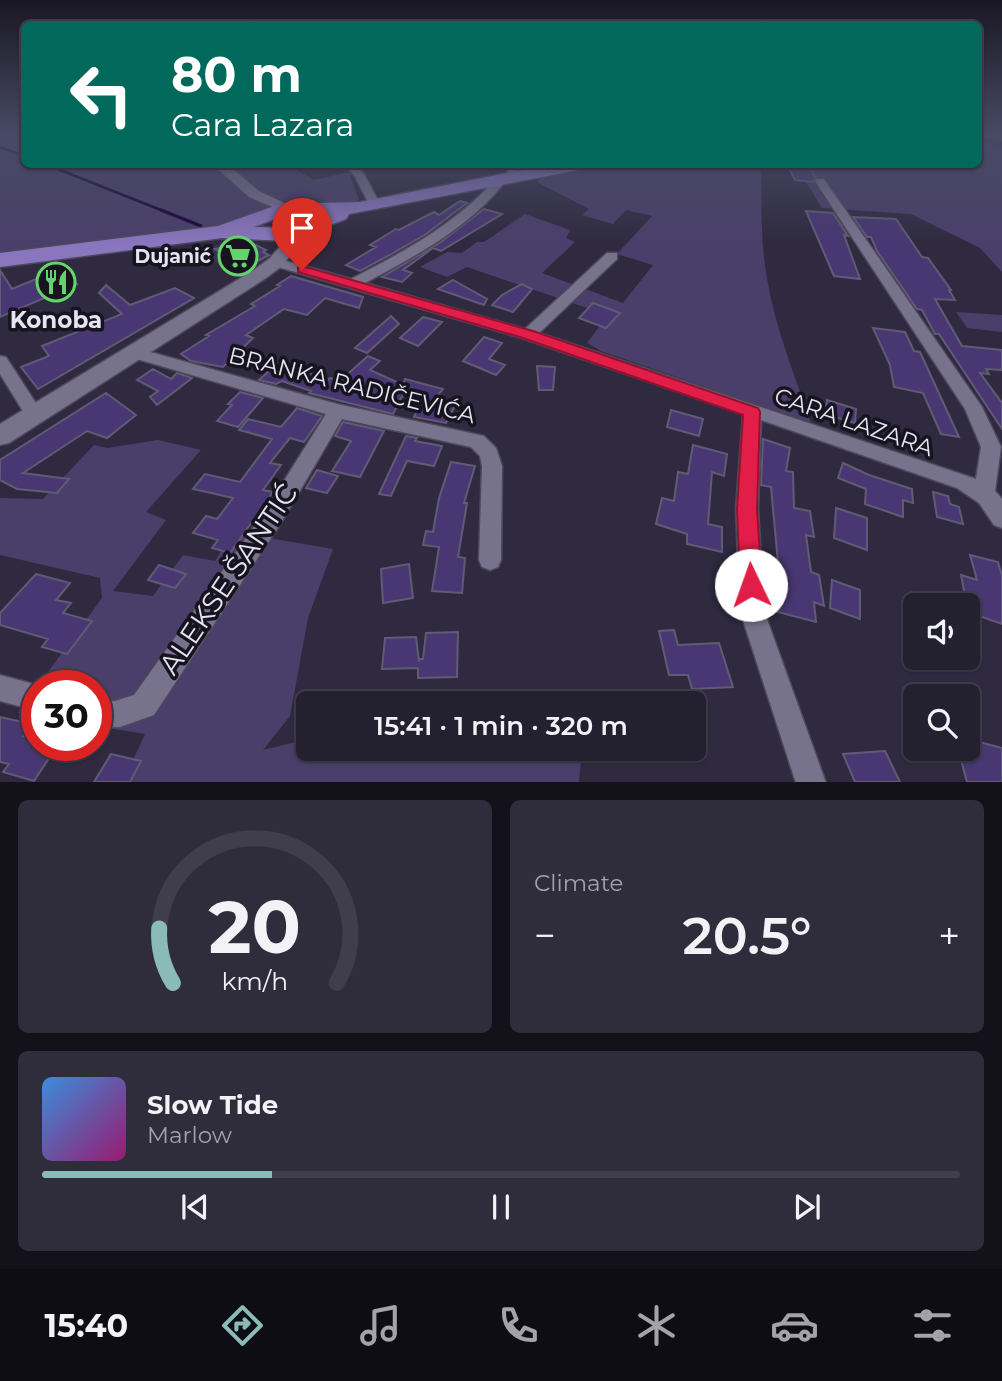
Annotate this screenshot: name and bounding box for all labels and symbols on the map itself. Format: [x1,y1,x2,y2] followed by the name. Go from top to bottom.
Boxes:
[272,198,332,270] pin
[217,235,259,277] supermarket icon: Dujanić
[135,245,211,268] place label: Dujanić
[35,261,77,303] restaurant icon: Konoba
[10,306,102,334] place label: Konoba
[226,341,479,429] street label: BRANKA RADIČEVIĆA
[771,382,938,462] street label: CARA LAZARA
[152,477,304,681] street label: ALEKSE ŠANTIĆ
[714,548,788,622] position arrow
[21,670,112,761] speed limit sign: 30

